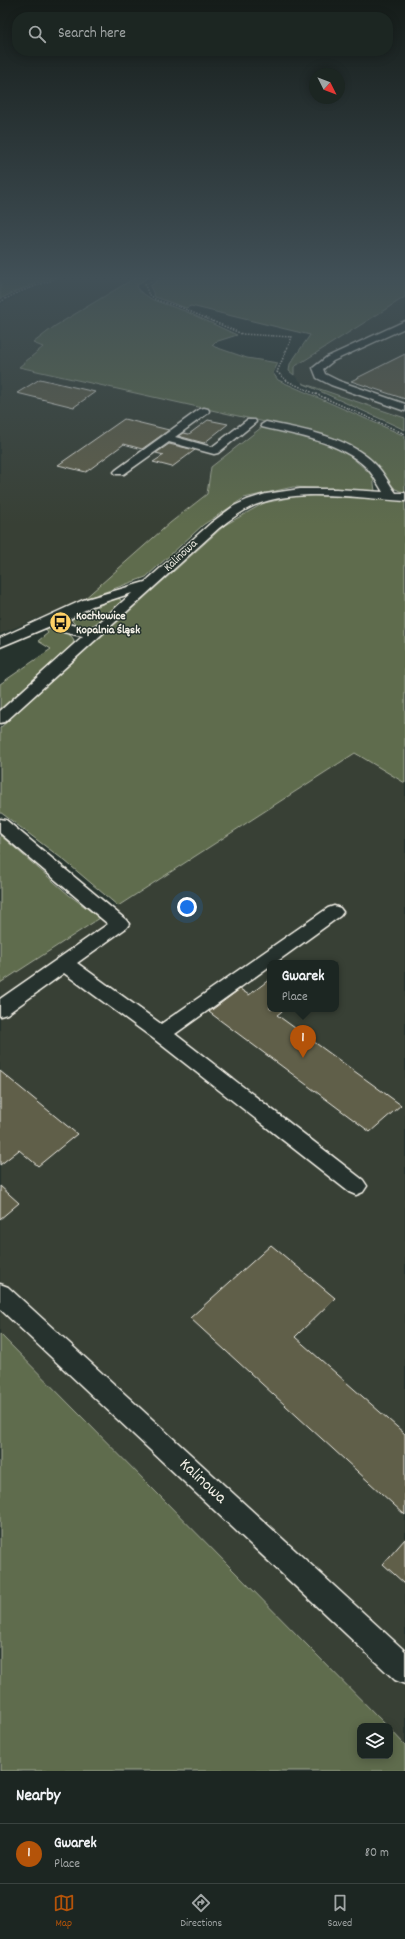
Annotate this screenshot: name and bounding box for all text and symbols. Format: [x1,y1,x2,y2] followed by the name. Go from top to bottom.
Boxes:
[12,12,393,56] search box
[26,23,48,45] icon: search
[58,23,126,45] text: Search here
[309,68,345,104] north arrow
[160,536,202,576] street label: Kalinowa
[76,608,140,639] place label: Kochłowice Kopalnia Śląsk
[48,610,74,636] bus stop icon: Kochłowice Kopalnia Śląsk
[177,897,197,917] your location
[267,960,339,1012] popup
[282,966,324,988] text: Gwarek
[282,988,308,1007] text: Place
[290,1025,316,1058] pin: 1
[173,1454,232,1511] street label: Kalinowa
[357,1723,393,1759] map controls
[357,1723,393,1759] button: layers
[16,1785,60,1809] text: Nearby
[54,1833,97,1855] text: Gwarek
[28,1844,30,1863] text: 1
[365,1844,389,1863] text: 80 m
[54,1855,80,1874] text: Place
[53,1892,75,1932] tab: Map
[180,1892,222,1932] tab: Directions
[328,1892,352,1932] tab: Saved

